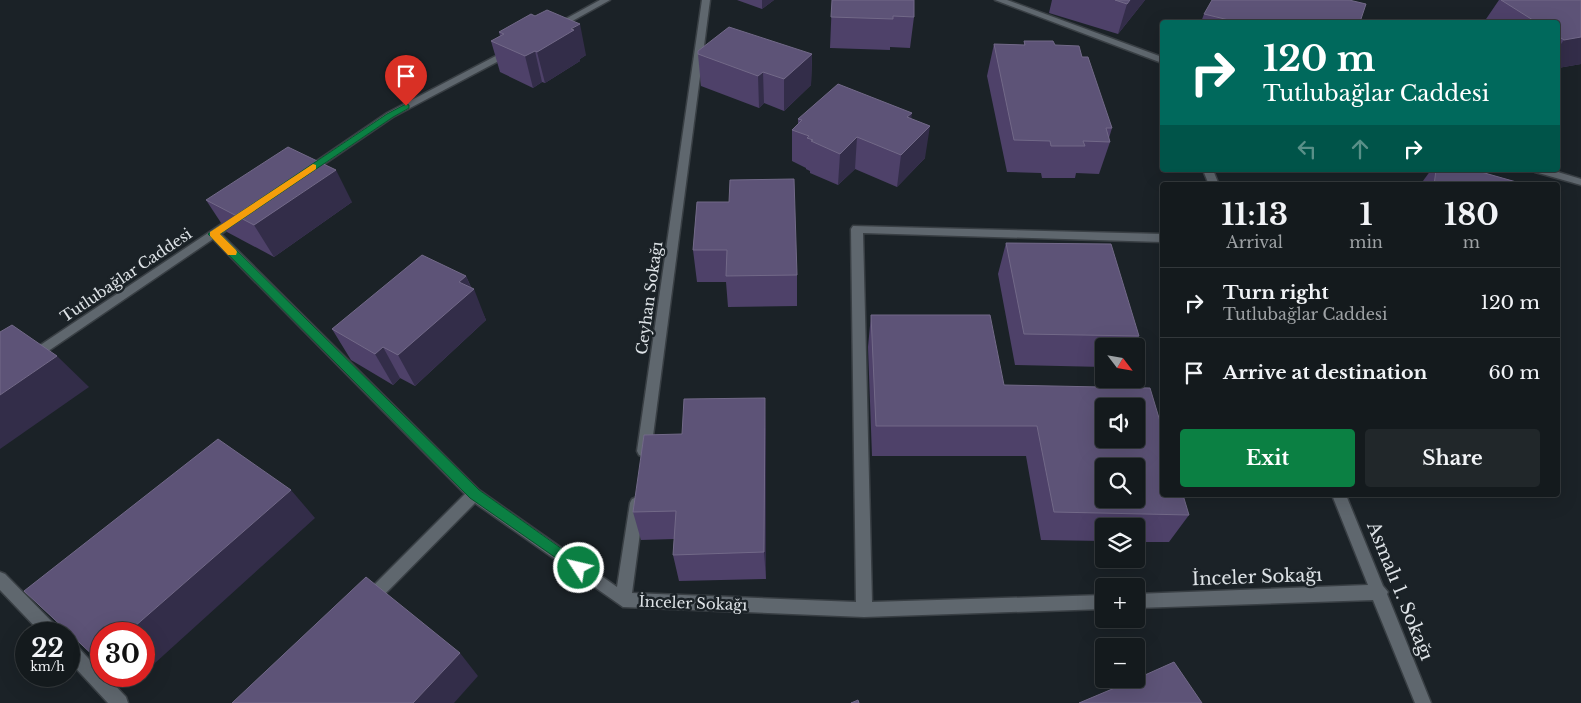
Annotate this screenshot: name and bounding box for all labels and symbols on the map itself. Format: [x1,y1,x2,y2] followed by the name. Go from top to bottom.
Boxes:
[385,55,427,106] pin
[57,224,195,326] street label: Tutlubağlar Caddesi
[632,240,666,356] street label: Ceyhan Sokağı
[1095,338,1145,388] north arrow
[1362,517,1438,664] street label: Asmalı 1. Sokağı
[552,541,604,593] position arrow
[1191,563,1323,590] street label: İnceler Sokağı
[638,592,748,614] street label: İnceler Sokağı
[90,622,155,687] speed limit sign: 30

